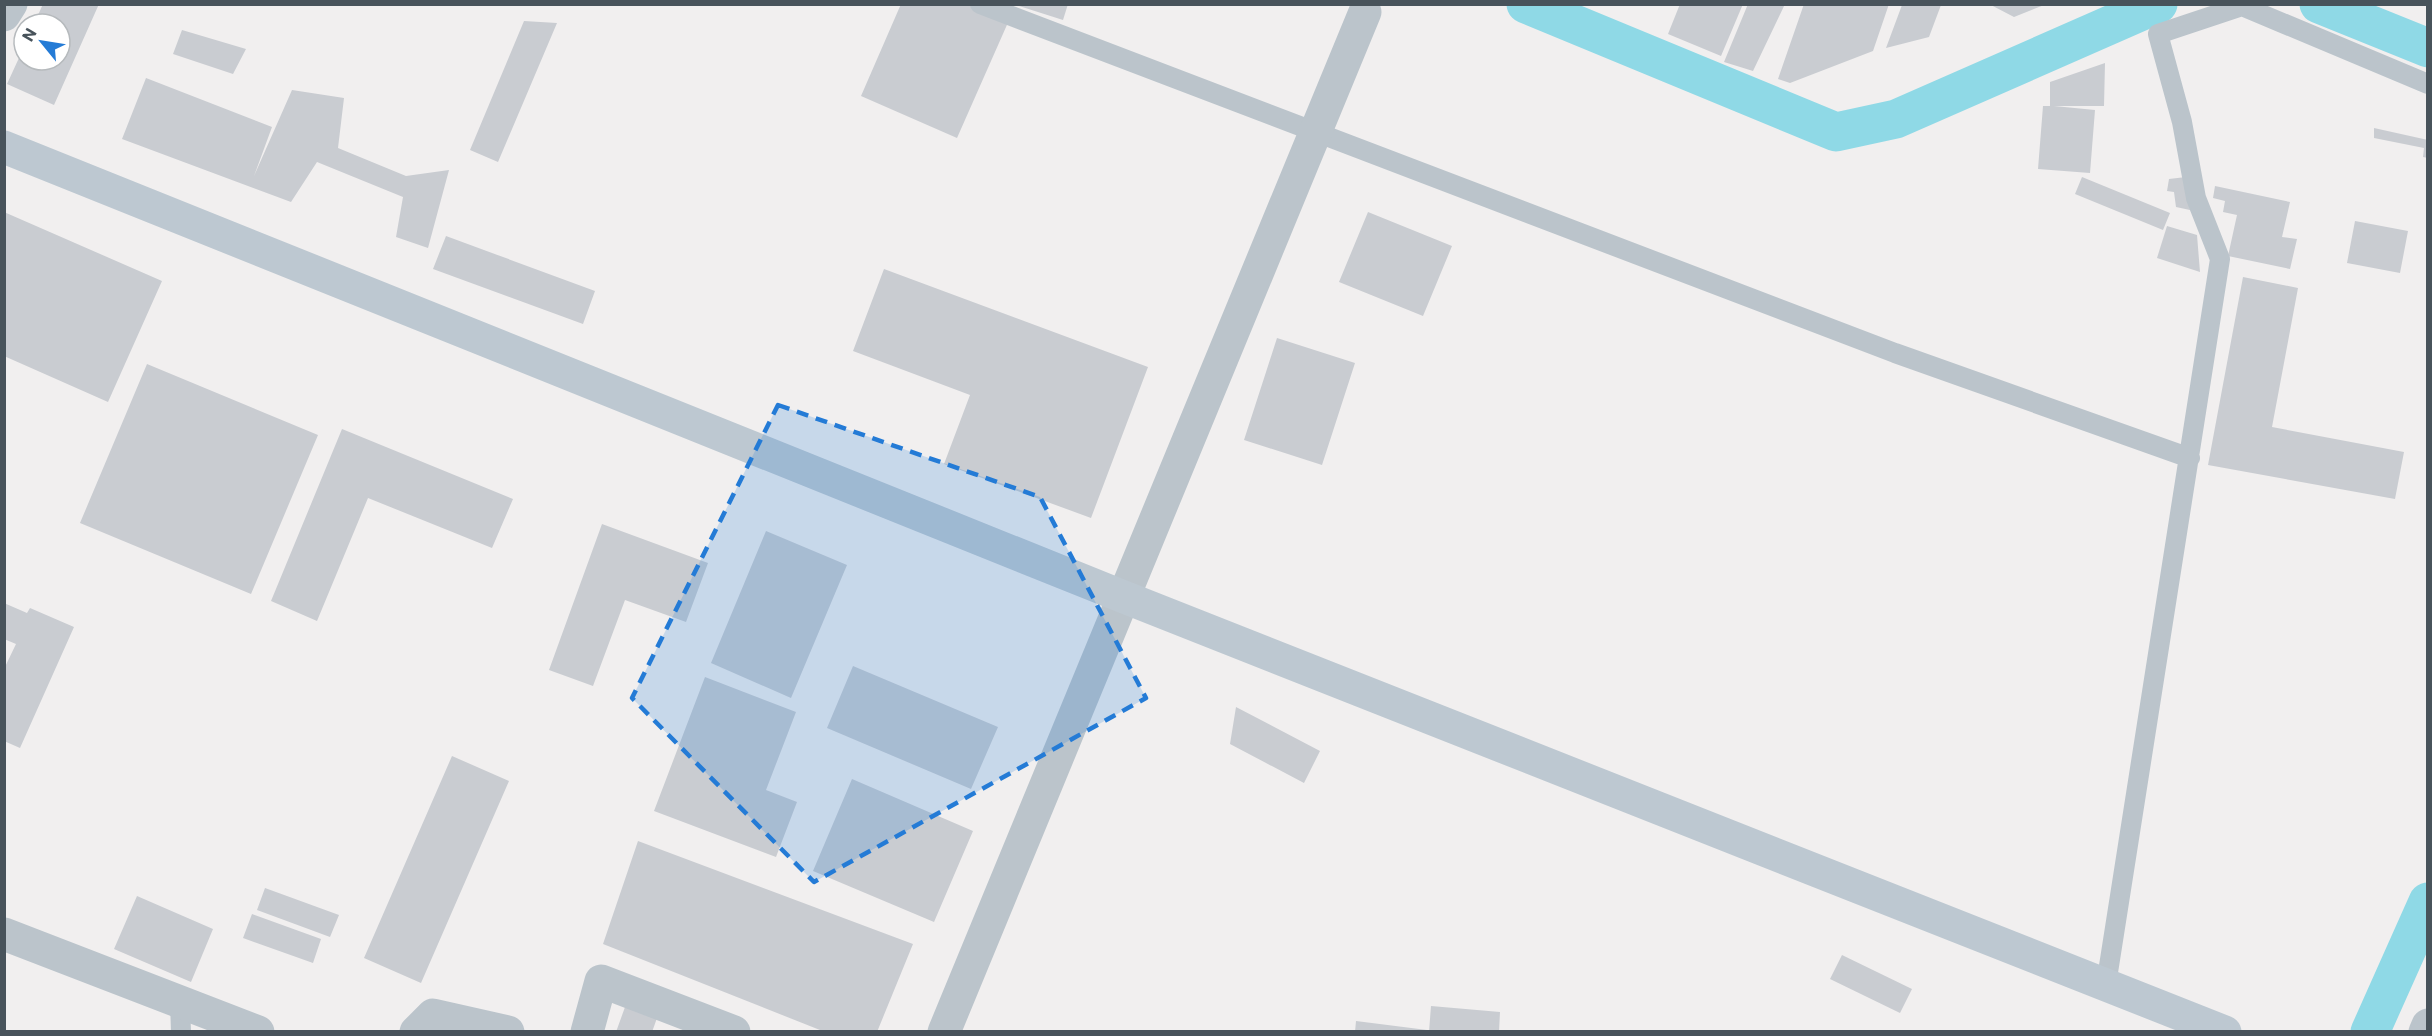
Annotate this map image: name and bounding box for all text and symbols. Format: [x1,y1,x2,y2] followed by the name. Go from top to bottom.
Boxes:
[12,12,72,72] north arrow
[17,24,40,44] text: N

